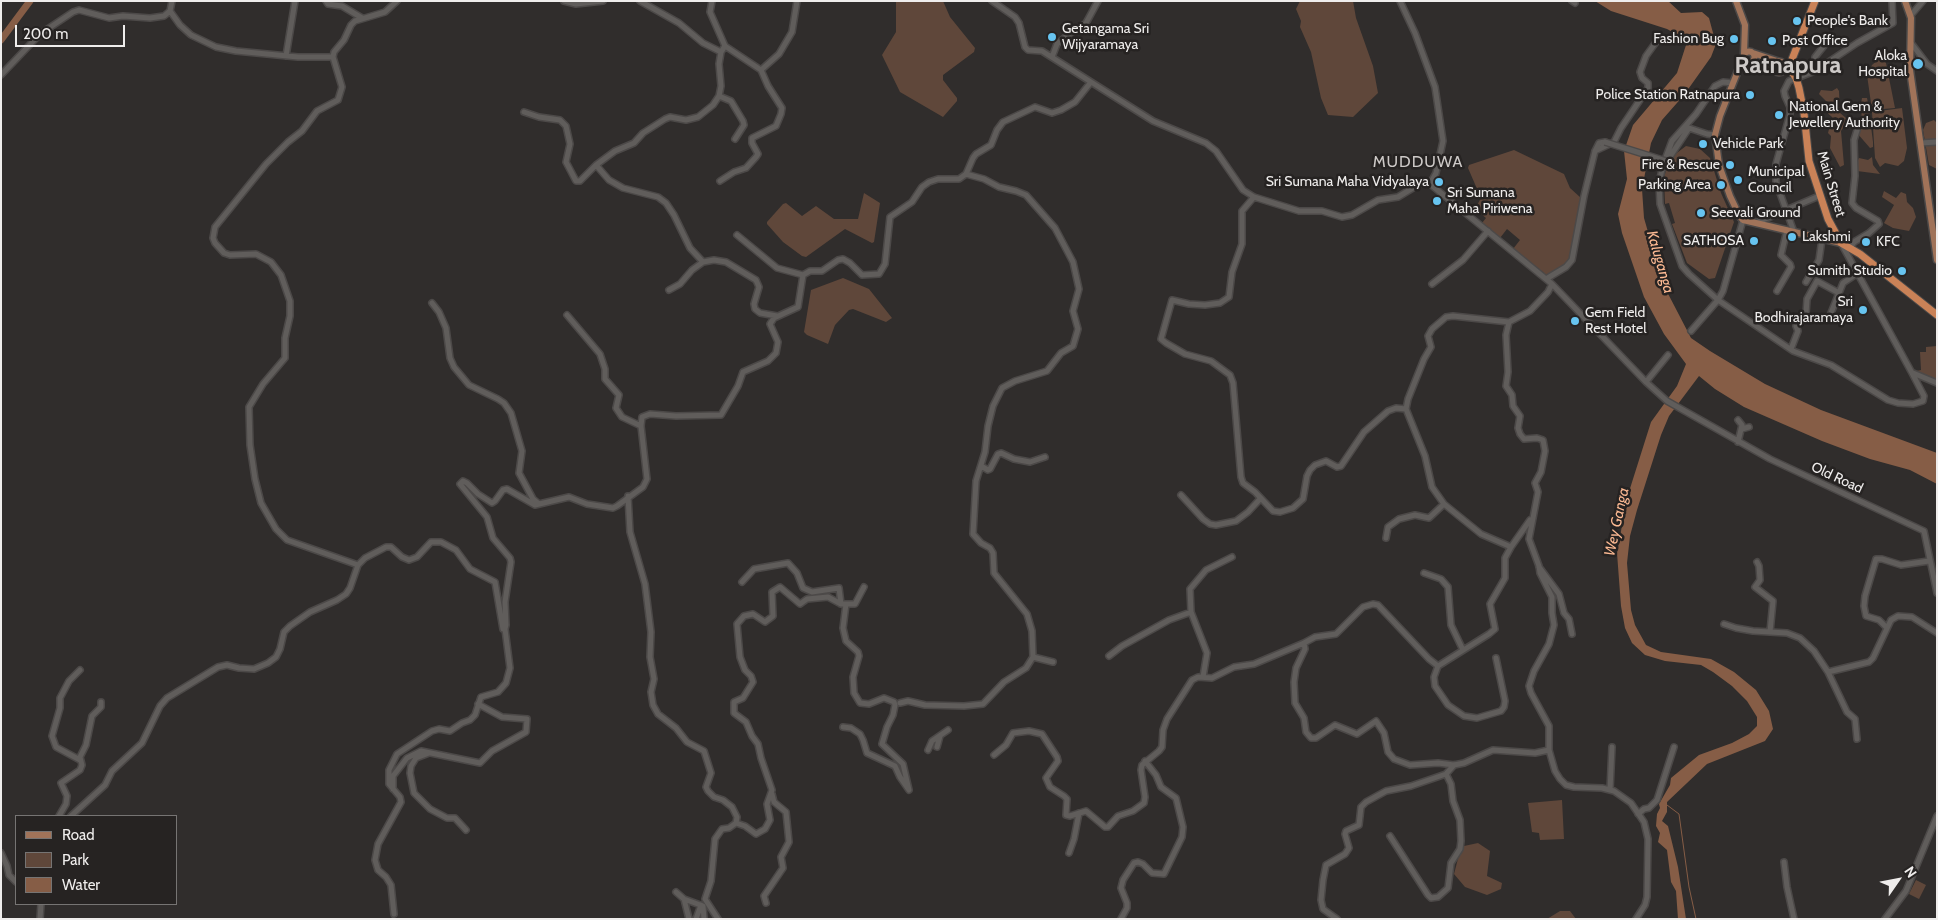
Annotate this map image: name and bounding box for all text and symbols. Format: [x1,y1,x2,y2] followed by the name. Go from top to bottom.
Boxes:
[1807,13,1888,29] place label: People's Bank
[18,15,128,47] scale bar
[1791,15,1803,27] marker: People's Bank
[1062,21,1149,54] place label: Getangama Sri Wijyaramaya
[23,25,68,43] text: 200 m
[1046,31,1058,43] marker: Getangama Sri Wijyaramaya
[1653,31,1724,47] place label: Fashion Bug
[1728,33,1740,45] marker: Fashion Bug
[1782,33,1848,49] place label: Post Office
[1766,35,1778,47] marker: Post Office
[1858,48,1907,80] place label: Aloka Hospital
[1735,52,1841,80] district label: Ratnapura
[1911,57,1925,71] marker: Aloka Hospital
[1596,87,1740,103] place label: Police Station Ratnapura
[1744,89,1756,101] marker: Police Station Ratnapura
[1789,99,1900,132] place label: National Gem & Jewellery Authority
[1773,109,1785,121] marker: National Gem & Jewellery Authority
[1713,136,1784,152] place label: Vehicle Park
[1697,138,1709,150] marker: Vehicle Park
[1813,149,1849,219] street label: Main Street
[1372,152,1464,172] district label: MUDDUWA
[1642,157,1720,173] place label: Fire & Rescue
[1724,159,1736,171] marker: Fire & Rescue
[1748,164,1804,196] place label: Municipal Council
[1266,174,1429,190] place label: Sri Sumana Maha Vidyalaya
[1732,174,1744,186] marker: Municipal Council
[1433,176,1445,188] marker: Sri Sumana Maha Vidyalaya
[1638,177,1711,193] place label: Parking Area
[1715,179,1727,191] marker: Parking Area
[1447,185,1533,218] place label: Sri Sumana Maha Piriwena
[1431,195,1443,207] marker: Sri Sumana Maha Piriwena
[1711,205,1801,221] place label: Seevali Ground
[1695,207,1707,219] marker: Seevali Ground
[1642,228,1678,296] water label: Kaluganga
[1802,229,1851,245] place label: Lakshmi
[1786,231,1798,243] marker: Lakshmi
[1683,233,1744,249] place label: SATHOSA
[1876,234,1900,250] place label: KFC
[1748,235,1760,247] marker: SATHOSA
[1860,236,1872,248] marker: KFC
[1807,263,1892,279] place label: Sumith Studio
[1896,265,1908,277] marker: Sumith Studio
[1754,294,1853,326] place label: Sri Bodhirajaramaya
[1857,304,1869,316] marker: Sri Bodhirajaramaya
[1585,305,1646,338] place label: Gem Field Rest Hotel
[1569,315,1581,327] marker: Gem Field Rest Hotel
[1808,459,1866,497] street label: Old Road
[1601,486,1633,558] water label: Wey Ganga
[15,815,178,905] legend
[62,826,95,844] text: Road
[62,851,89,869] text: Park
[1873,855,1923,905] north arrow
[1900,863,1921,881] text: N
[62,876,100,894] text: Water

